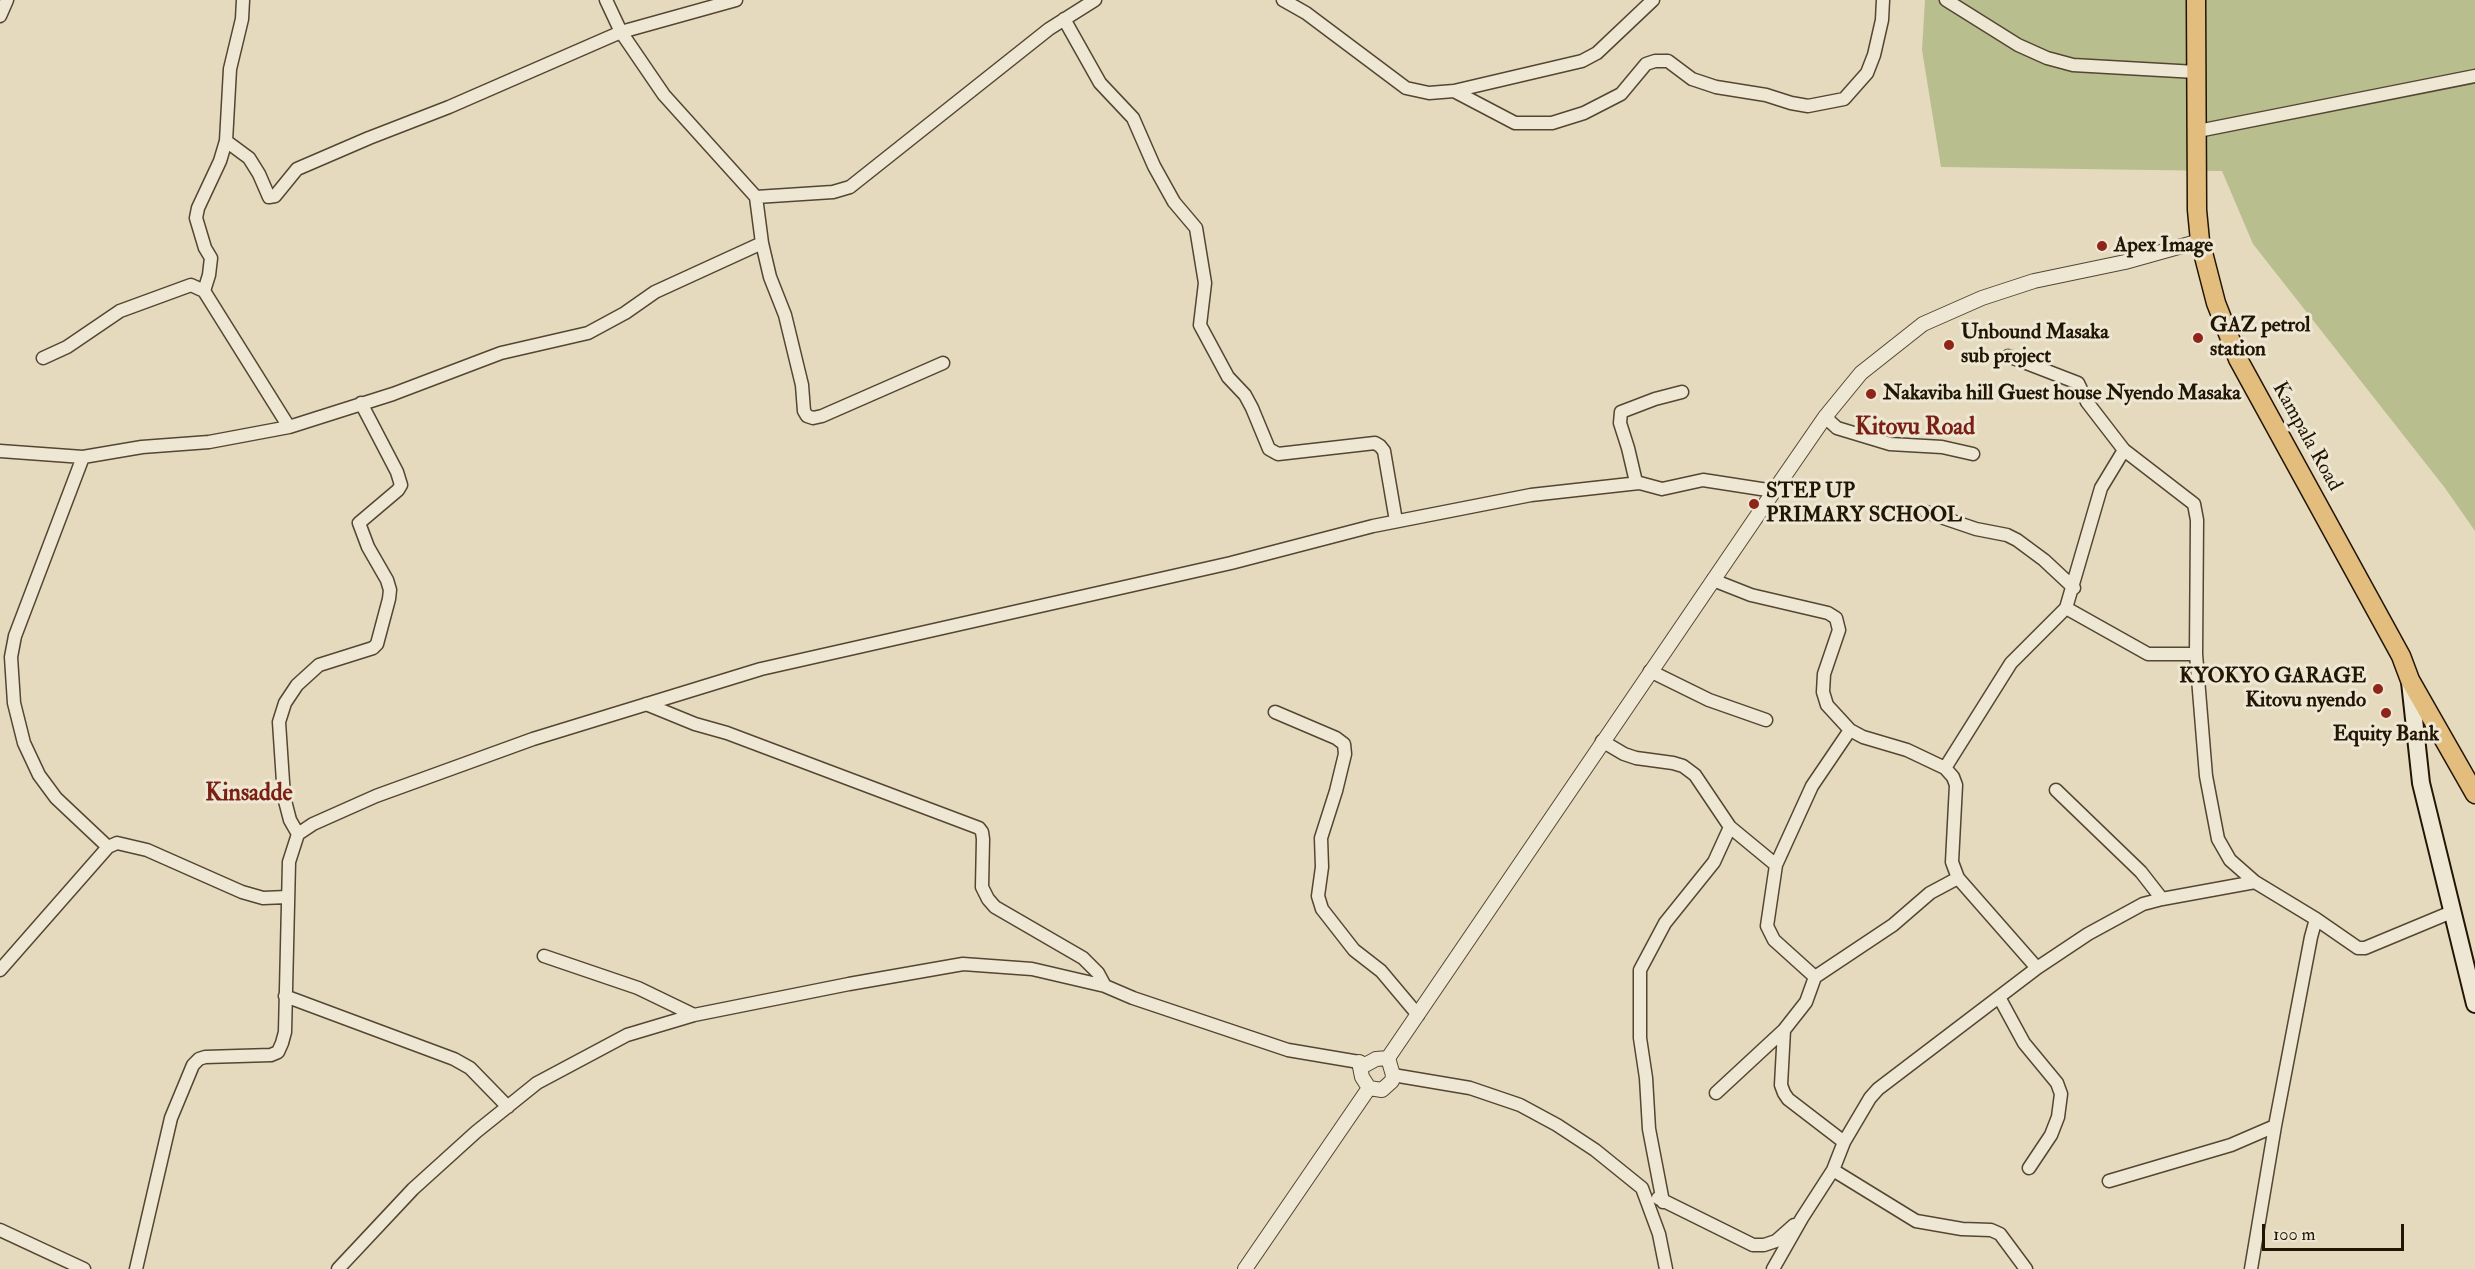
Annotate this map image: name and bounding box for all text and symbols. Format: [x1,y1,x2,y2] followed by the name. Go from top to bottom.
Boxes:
[2114,233,2213,259] place label: Apex Image
[2095,239,2109,253] marker: Apex Image
[2210,313,2310,363] place label: GAZ petrol station
[1961,320,2109,370] place label: Unbound Masaka sub project
[2191,331,2205,345] marker: GAZ petrol station
[1942,338,1956,352] marker: Unbound Masaka sub project
[2266,378,2346,496] street label: Kampala Road
[1883,381,2241,407] place label: Nakaviba hill Guest house Nyendo Masaka
[1864,387,1878,401] marker: Nakaviba hill Guest house Nyendo Masaka
[1855,415,1975,443] district label: Kitovu Road
[1766,479,1962,529] place label: STEP UP PRIMARY SCHOOL
[1747,497,1761,511] marker: STEP UP PRIMARY SCHOOL
[2179,664,2366,714] place label: KYOKYO GARAGE Kitovu nyendo
[2371,682,2385,696] marker: KYOKYO GARAGE Kitovu nyendo
[2379,706,2393,720] marker: Equity Bank
[2333,722,2439,748] place label: Equity Bank
[205,781,293,809] district label: Kinsadde
[2265,1212,2408,1250] scale bar
[2273,1223,2316,1246] text: 100 m

